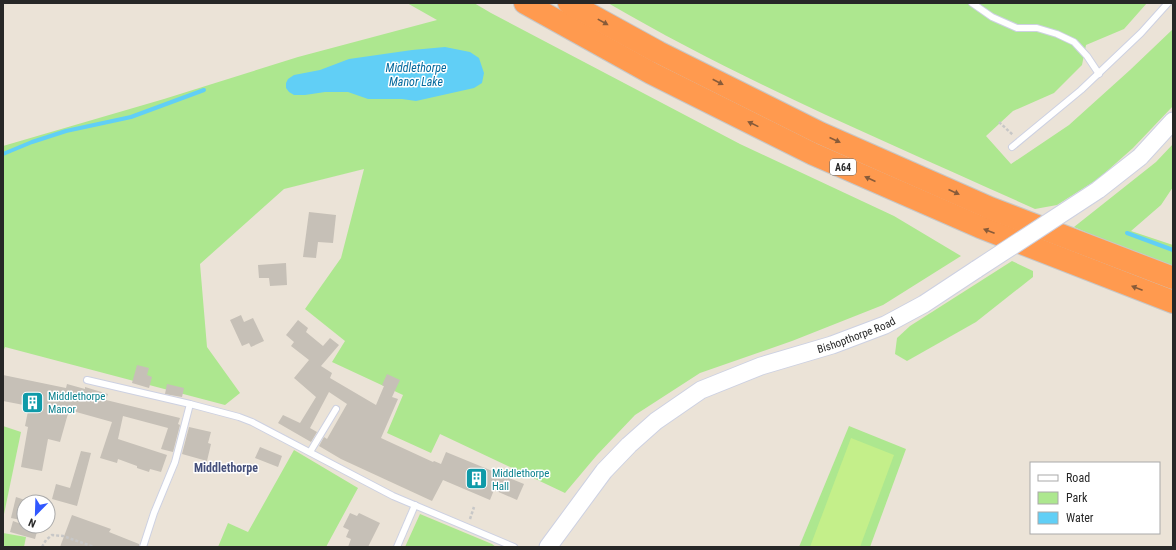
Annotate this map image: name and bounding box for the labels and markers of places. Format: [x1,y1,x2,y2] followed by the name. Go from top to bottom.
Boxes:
[19,389,45,415] building icon: Middlethorpe Manor
[48,390,105,416] place label: Middlethorpe Manor
[463,466,489,492] building icon: Middlethorpe Hall
[492,467,549,493] place label: Middlethorpe Hall

